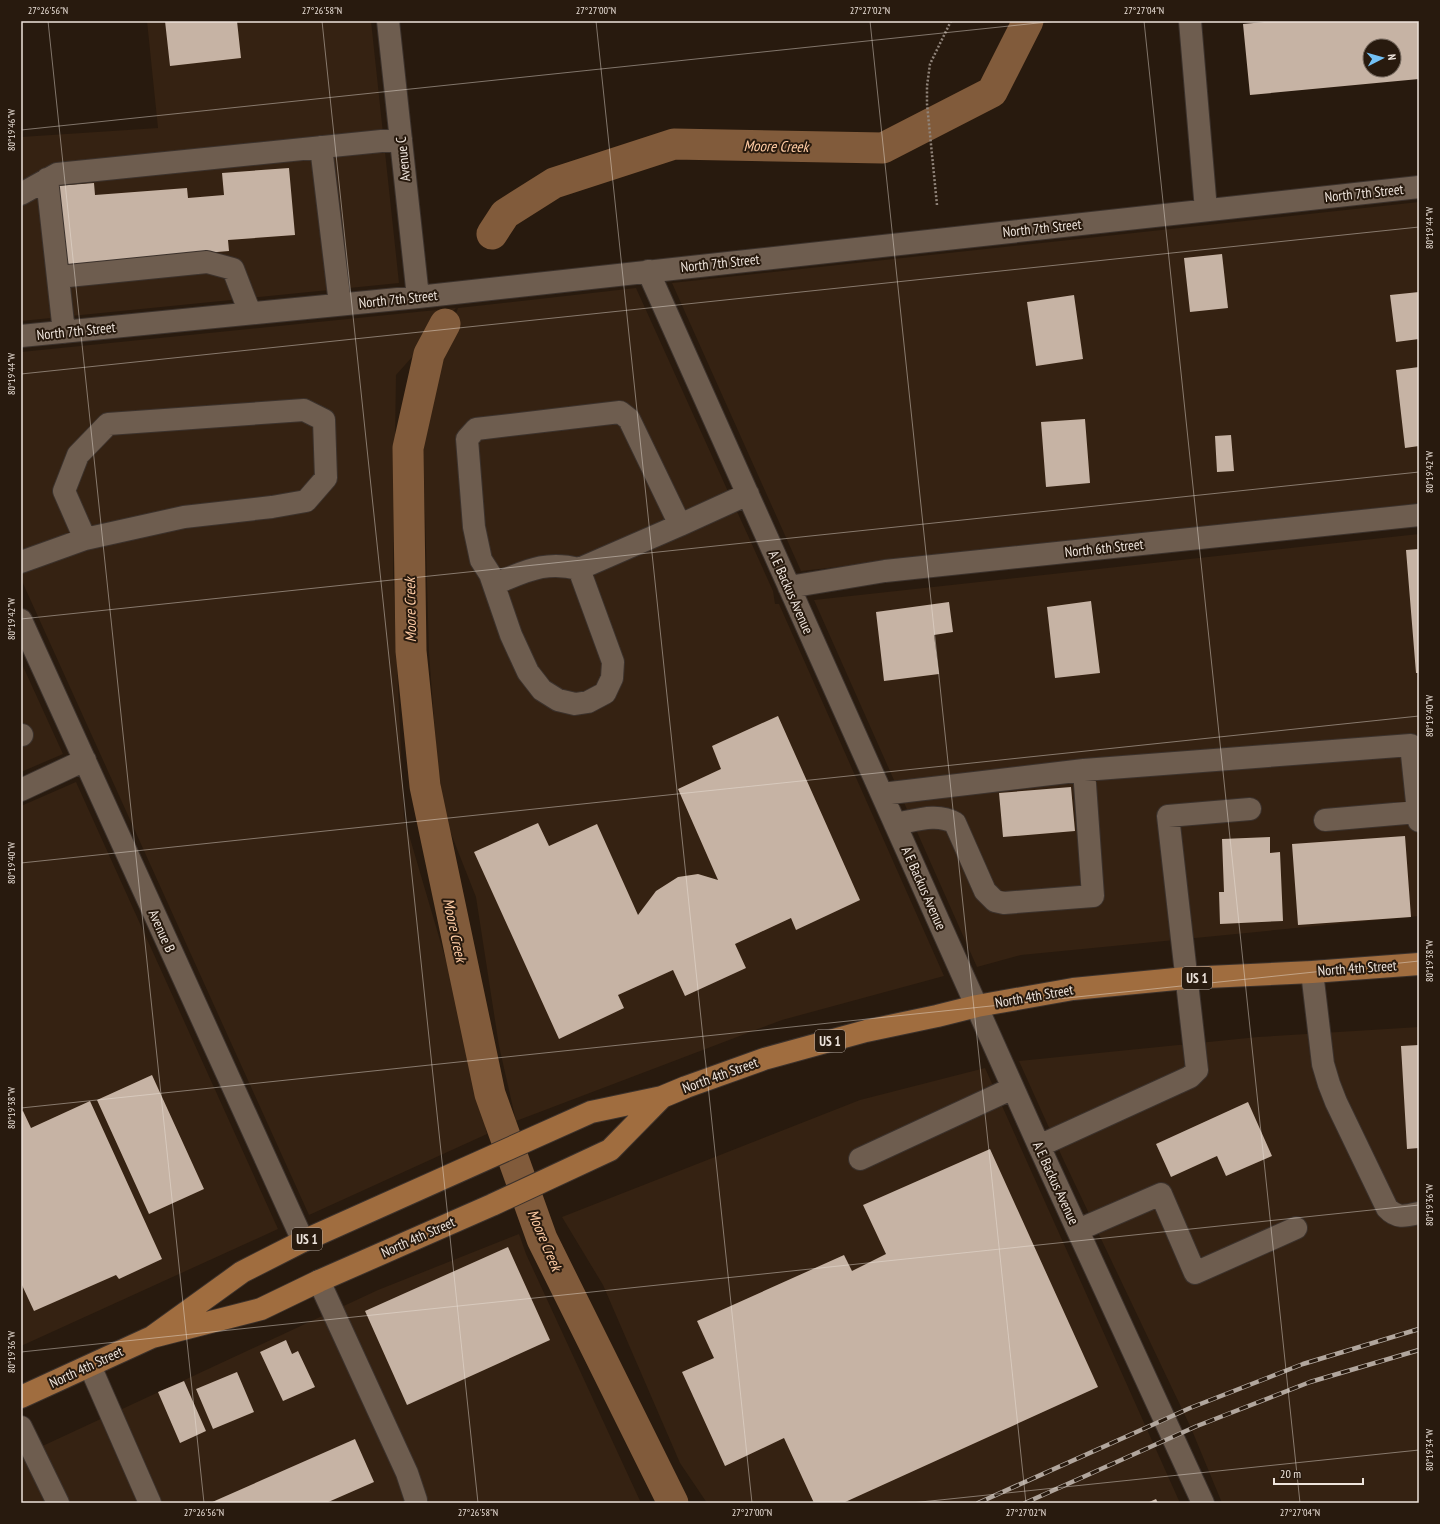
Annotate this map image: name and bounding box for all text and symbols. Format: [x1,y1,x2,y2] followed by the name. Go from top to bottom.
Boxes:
[28,4,68,17] text: 27°26'56"N
[302,4,342,17] text: 27°26'58"N
[576,4,616,17] text: 27°27'00"N
[850,4,890,17] text: 27°27'02"N
[1124,4,1164,17] text: 27°27'04"N
[1362,38,1402,78] north arrow
[1385,53,1399,61] text: N
[5,109,18,151] text: 80°19'46"W
[392,135,414,182] street label: Avenue C
[743,136,811,156] water label: Moore Creek
[1324,180,1404,206] street label: North 7th Street
[1423,207,1436,249] text: 80°19'44"W
[1002,215,1082,241] street label: North 7th Street
[680,250,760,276] street label: North 7th Street
[358,286,438,312] street label: North 7th Street
[36,318,116,344] street label: North 7th Street
[5,353,18,395] text: 80°19'44"W
[1423,451,1436,493] text: 80°19'42"W
[1064,535,1144,561] street label: North 6th Street
[765,547,818,637] street label: A E Backus Avenue
[400,575,420,643] water label: Moore Creek
[5,598,18,640] text: 80°19'42"W
[1423,695,1436,737] text: 80°19'40"W
[5,842,18,884] text: 80°19'40"W
[898,843,951,933] street label: A E Backus Avenue
[439,896,471,966] water label: Moore Creek
[145,907,179,955] street label: Avenue B
[1423,940,1436,982] text: 80°19'38"W
[1317,956,1397,980] street label: North 4th Street
[1182,967,1212,989] road number: US 1
[994,980,1075,1012] street label: North 4th Street
[815,1030,845,1052] road number: US 1
[680,1053,760,1097] street label: North 4th Street
[5,1087,18,1129] text: 80°19'38"W
[1029,1139,1083,1228] street label: A E Backus Avenue
[1423,1184,1436,1226] text: 80°19'36"W
[524,1206,567,1276] water label: Moore Creek
[378,1213,458,1261] street label: North 4th Street
[292,1228,322,1250] road number: US 1
[5,1331,18,1373] text: 80°19'36"W
[46,1342,126,1392] street label: North 4th Street
[1423,1429,1436,1471] text: 80°19'34"W
[1274,1460,1363,1486] scale bar
[1280,1466,1301,1481] text: 20 m
[184,1506,224,1519] text: 27°26'56"N
[458,1506,498,1519] text: 27°26'58"N
[732,1506,772,1519] text: 27°27'00"N
[1006,1506,1046,1519] text: 27°27'02"N
[1280,1506,1320,1519] text: 27°27'04"N

